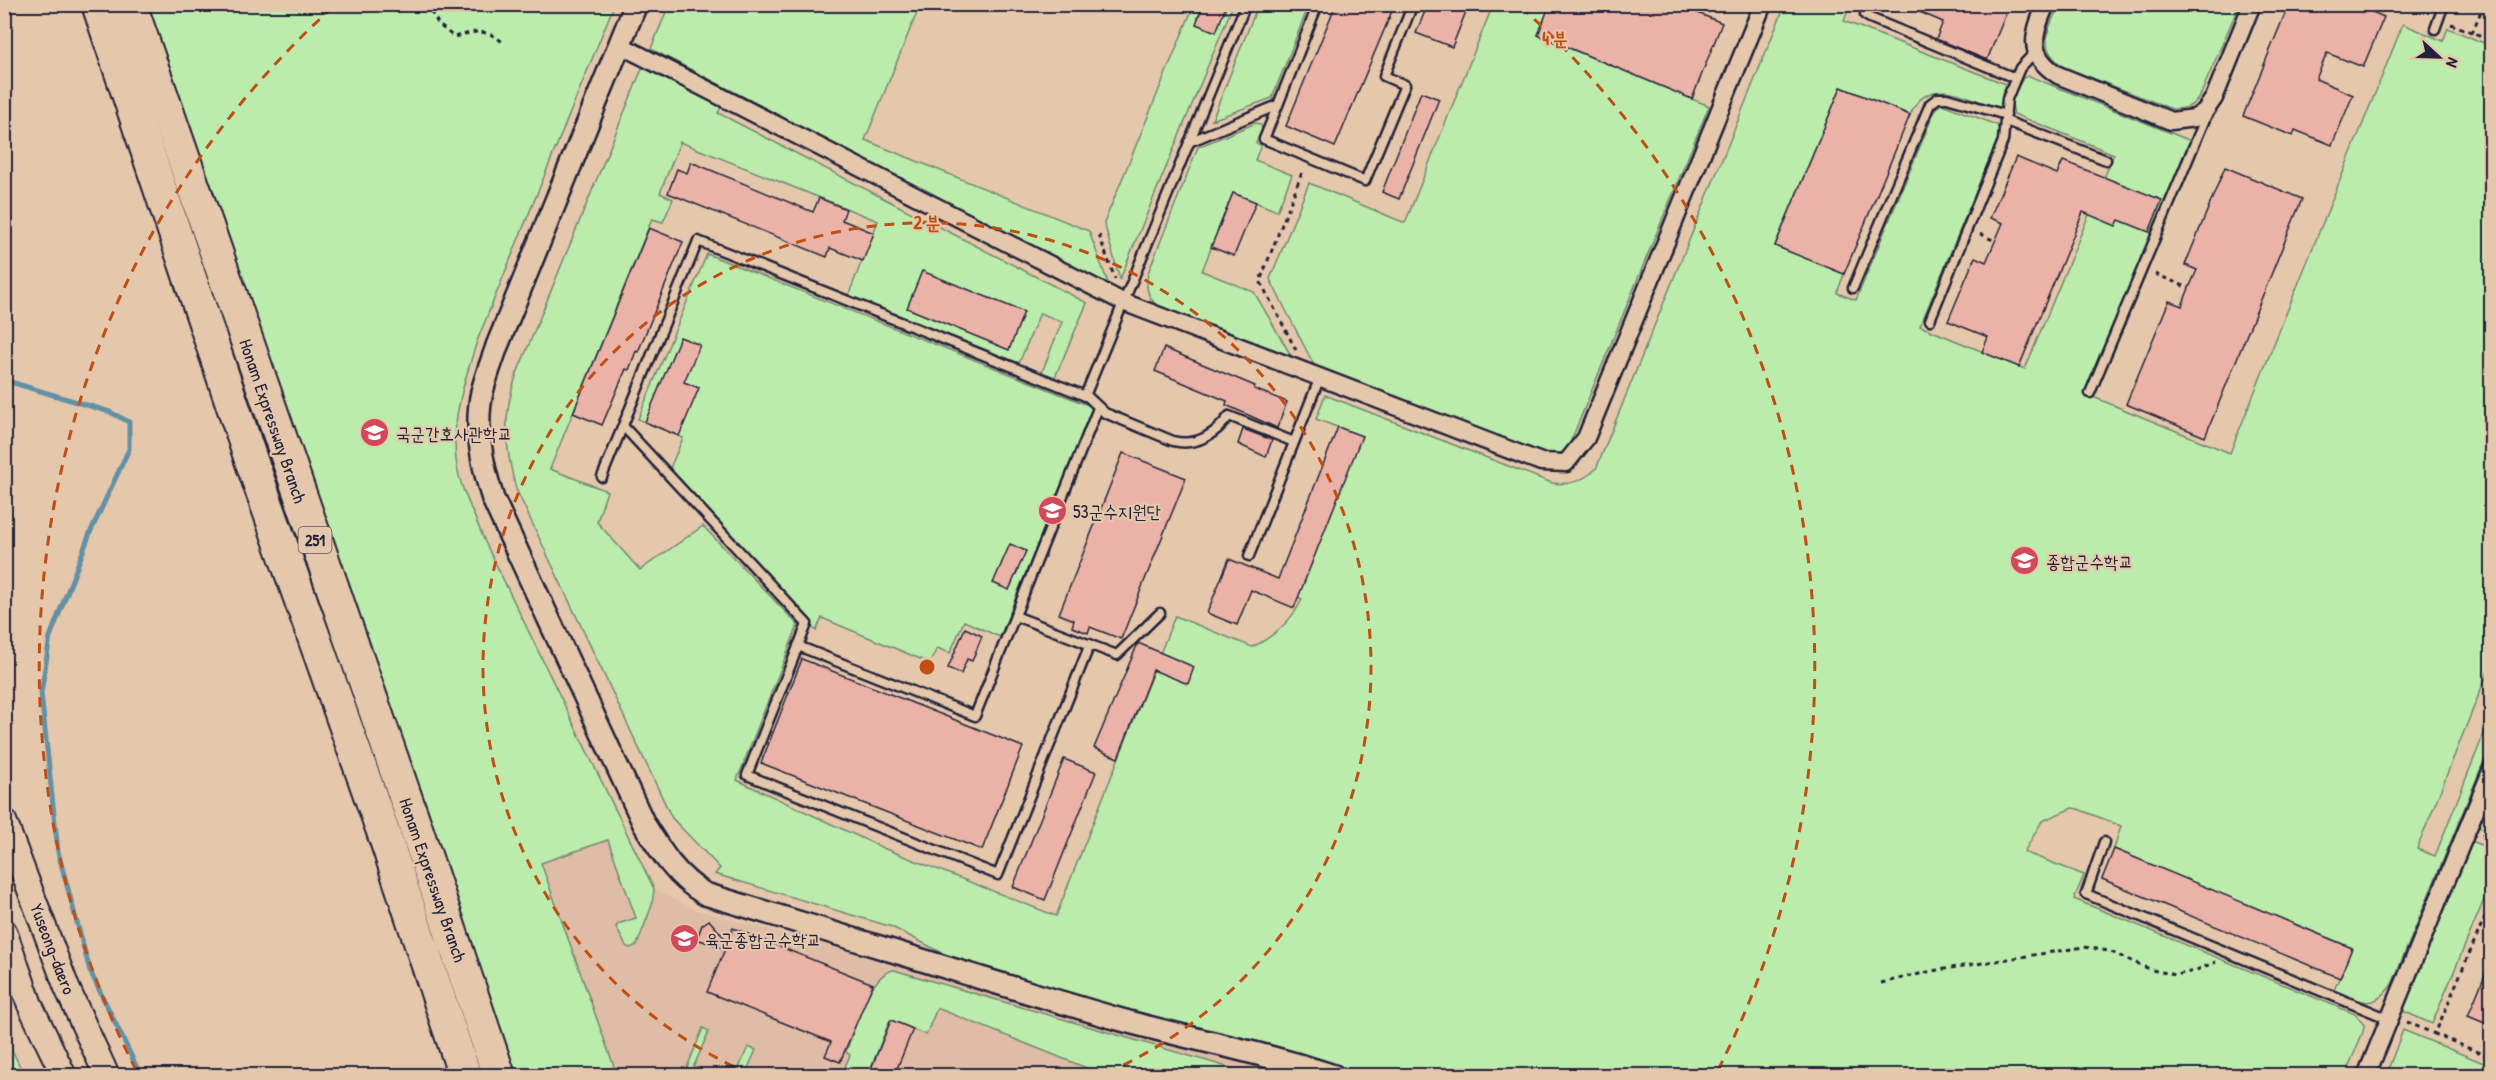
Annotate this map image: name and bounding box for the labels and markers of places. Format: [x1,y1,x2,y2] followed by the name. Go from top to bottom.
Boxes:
[359,417,391,449] school or university icon: 국군간호사관학교
[396,421,512,446] place label: 국군간호사관학교
[1036,495,1068,527] school or university icon: 53군수지원단
[1073,499,1162,524] place label: 53군수지원단
[2009,545,2041,577] school or university icon: 종합군수학교
[2046,549,2133,574] place label: 종합군수학교
[917,657,937,677] centre of rings
[668,923,700,955] school or university icon: 육군종합군수학교
[705,927,821,952] place label: 육군종합군수학교

